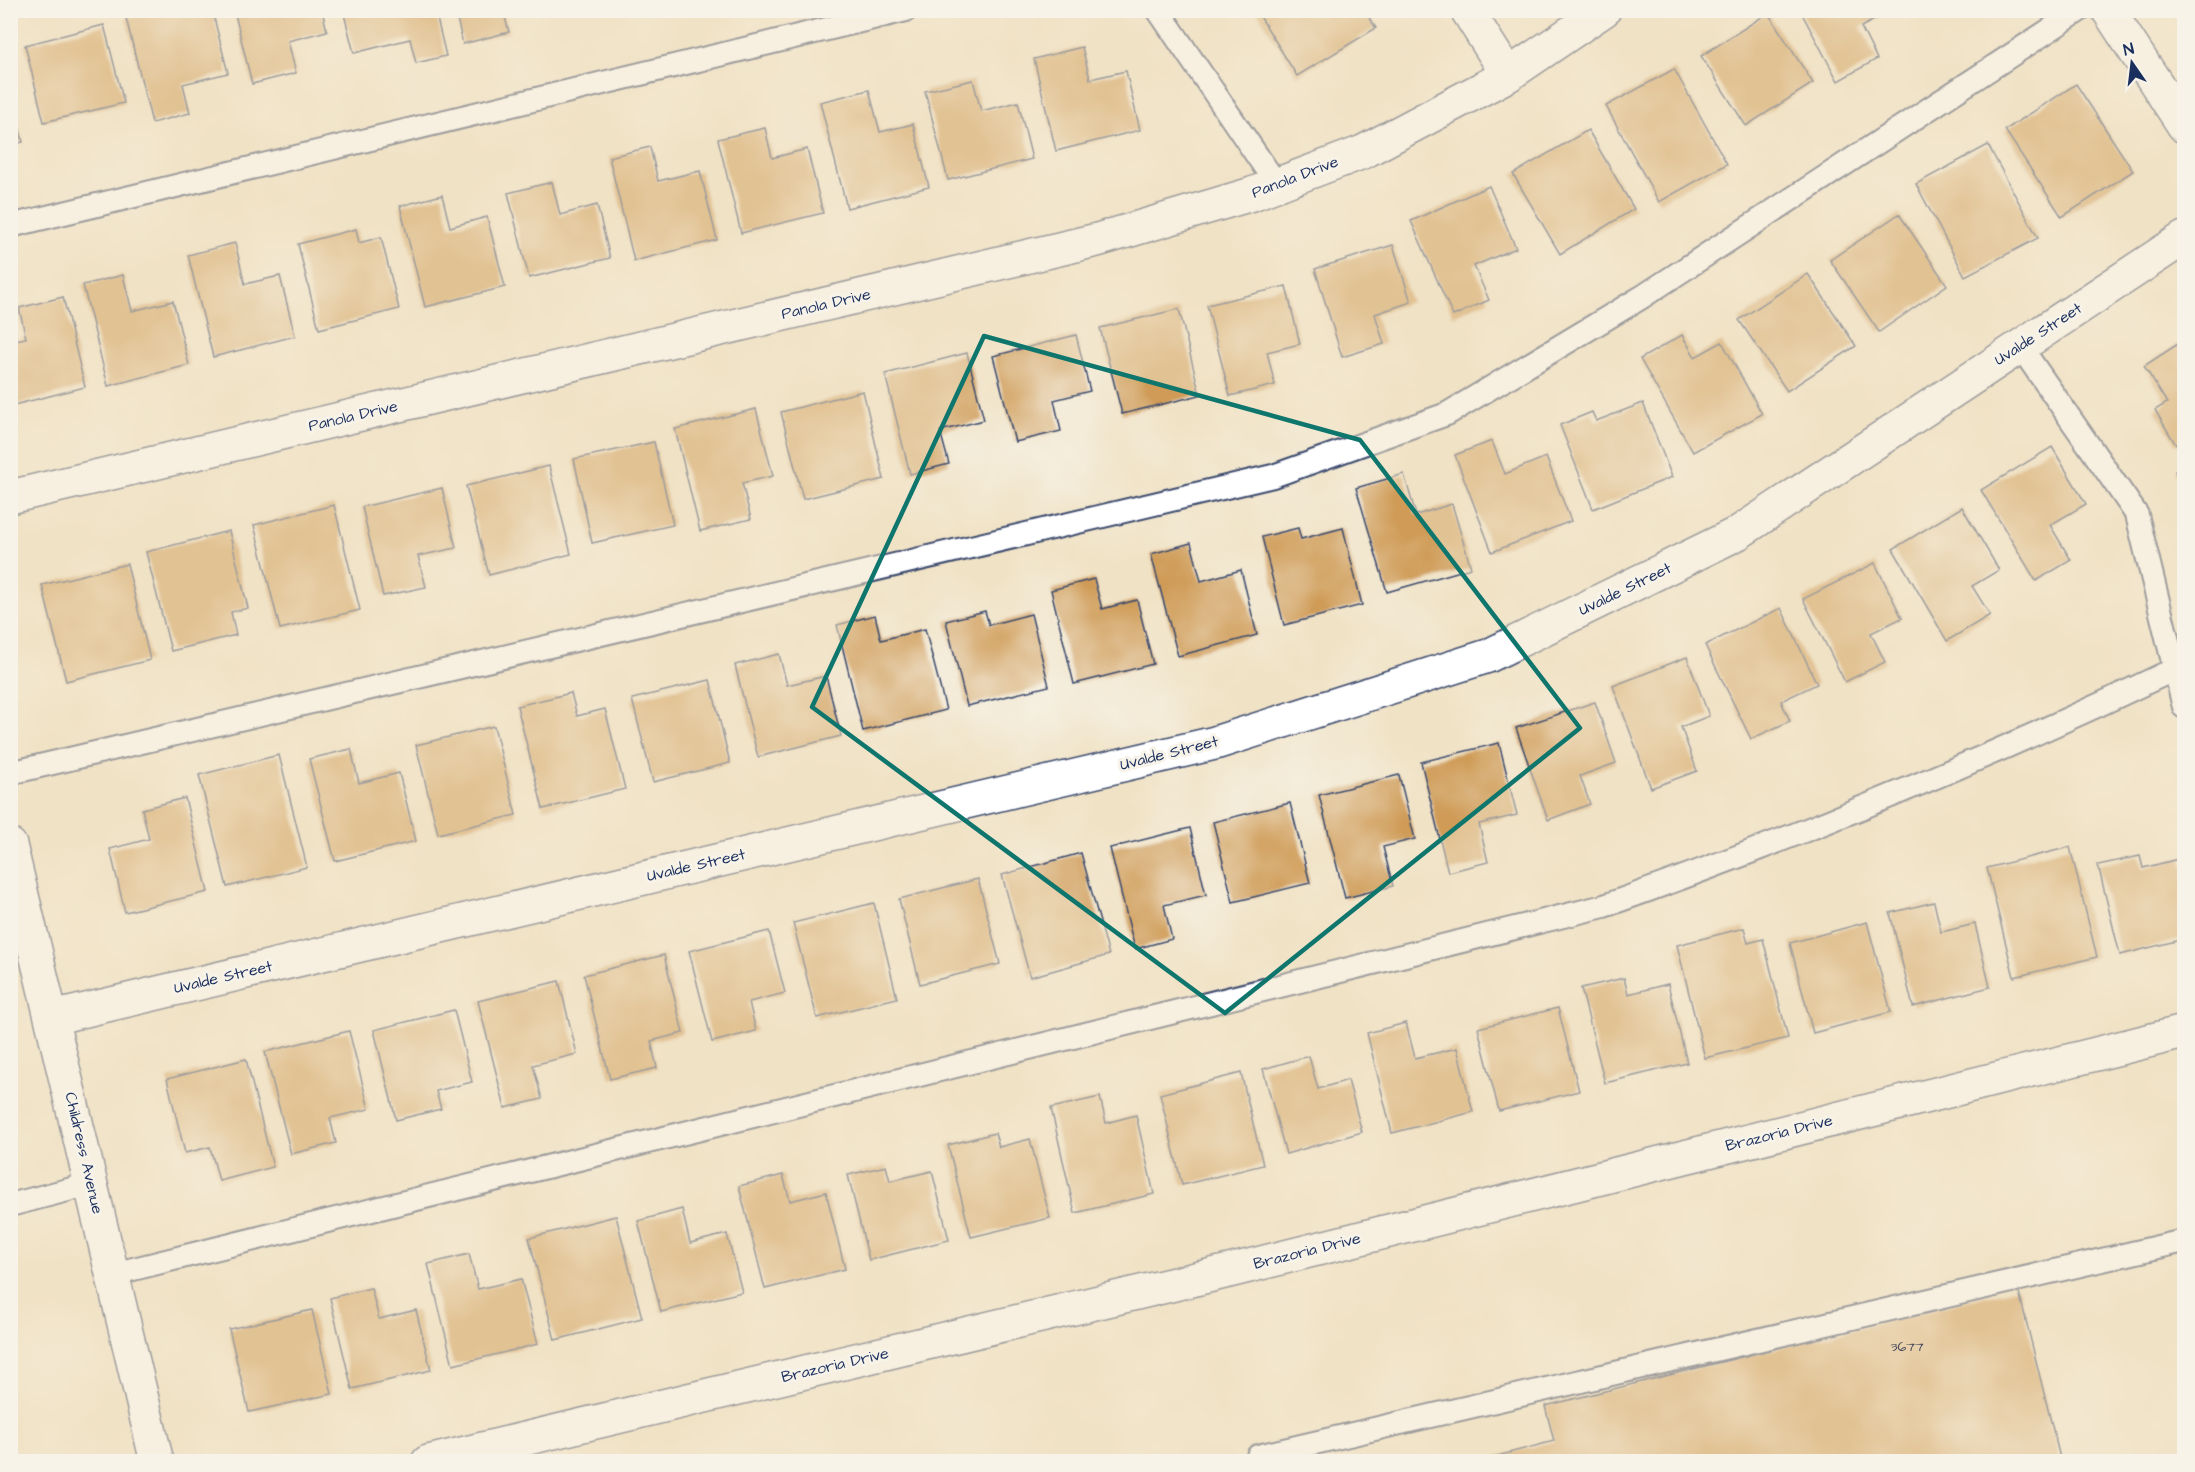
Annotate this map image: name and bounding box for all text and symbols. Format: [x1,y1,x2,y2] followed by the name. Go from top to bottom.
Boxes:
[2102,33,2162,93] north arrow
[2121,38,2136,61] text: N
[1249,150,1342,204] street label: Panola Drive
[779,283,873,325] street label: Panola Drive
[1990,297,2087,371] street label: Uvalde Street
[306,395,400,437] street label: Panola Drive
[1575,557,1675,621] street label: Uvalde Street
[1118,730,1221,776] street label: Uvalde Street
[645,843,748,887] street label: Uvalde Street
[172,955,275,999] street label: Uvalde Street
[59,1090,109,1216] street label: Childress Avenue
[1723,1109,1835,1157] street label: Brazoria Drive
[1251,1227,1363,1275] street label: Brazoria Drive
[1890,1337,1924,1357] house number: 3677
[779,1342,891,1388] street label: Brazoria Drive

